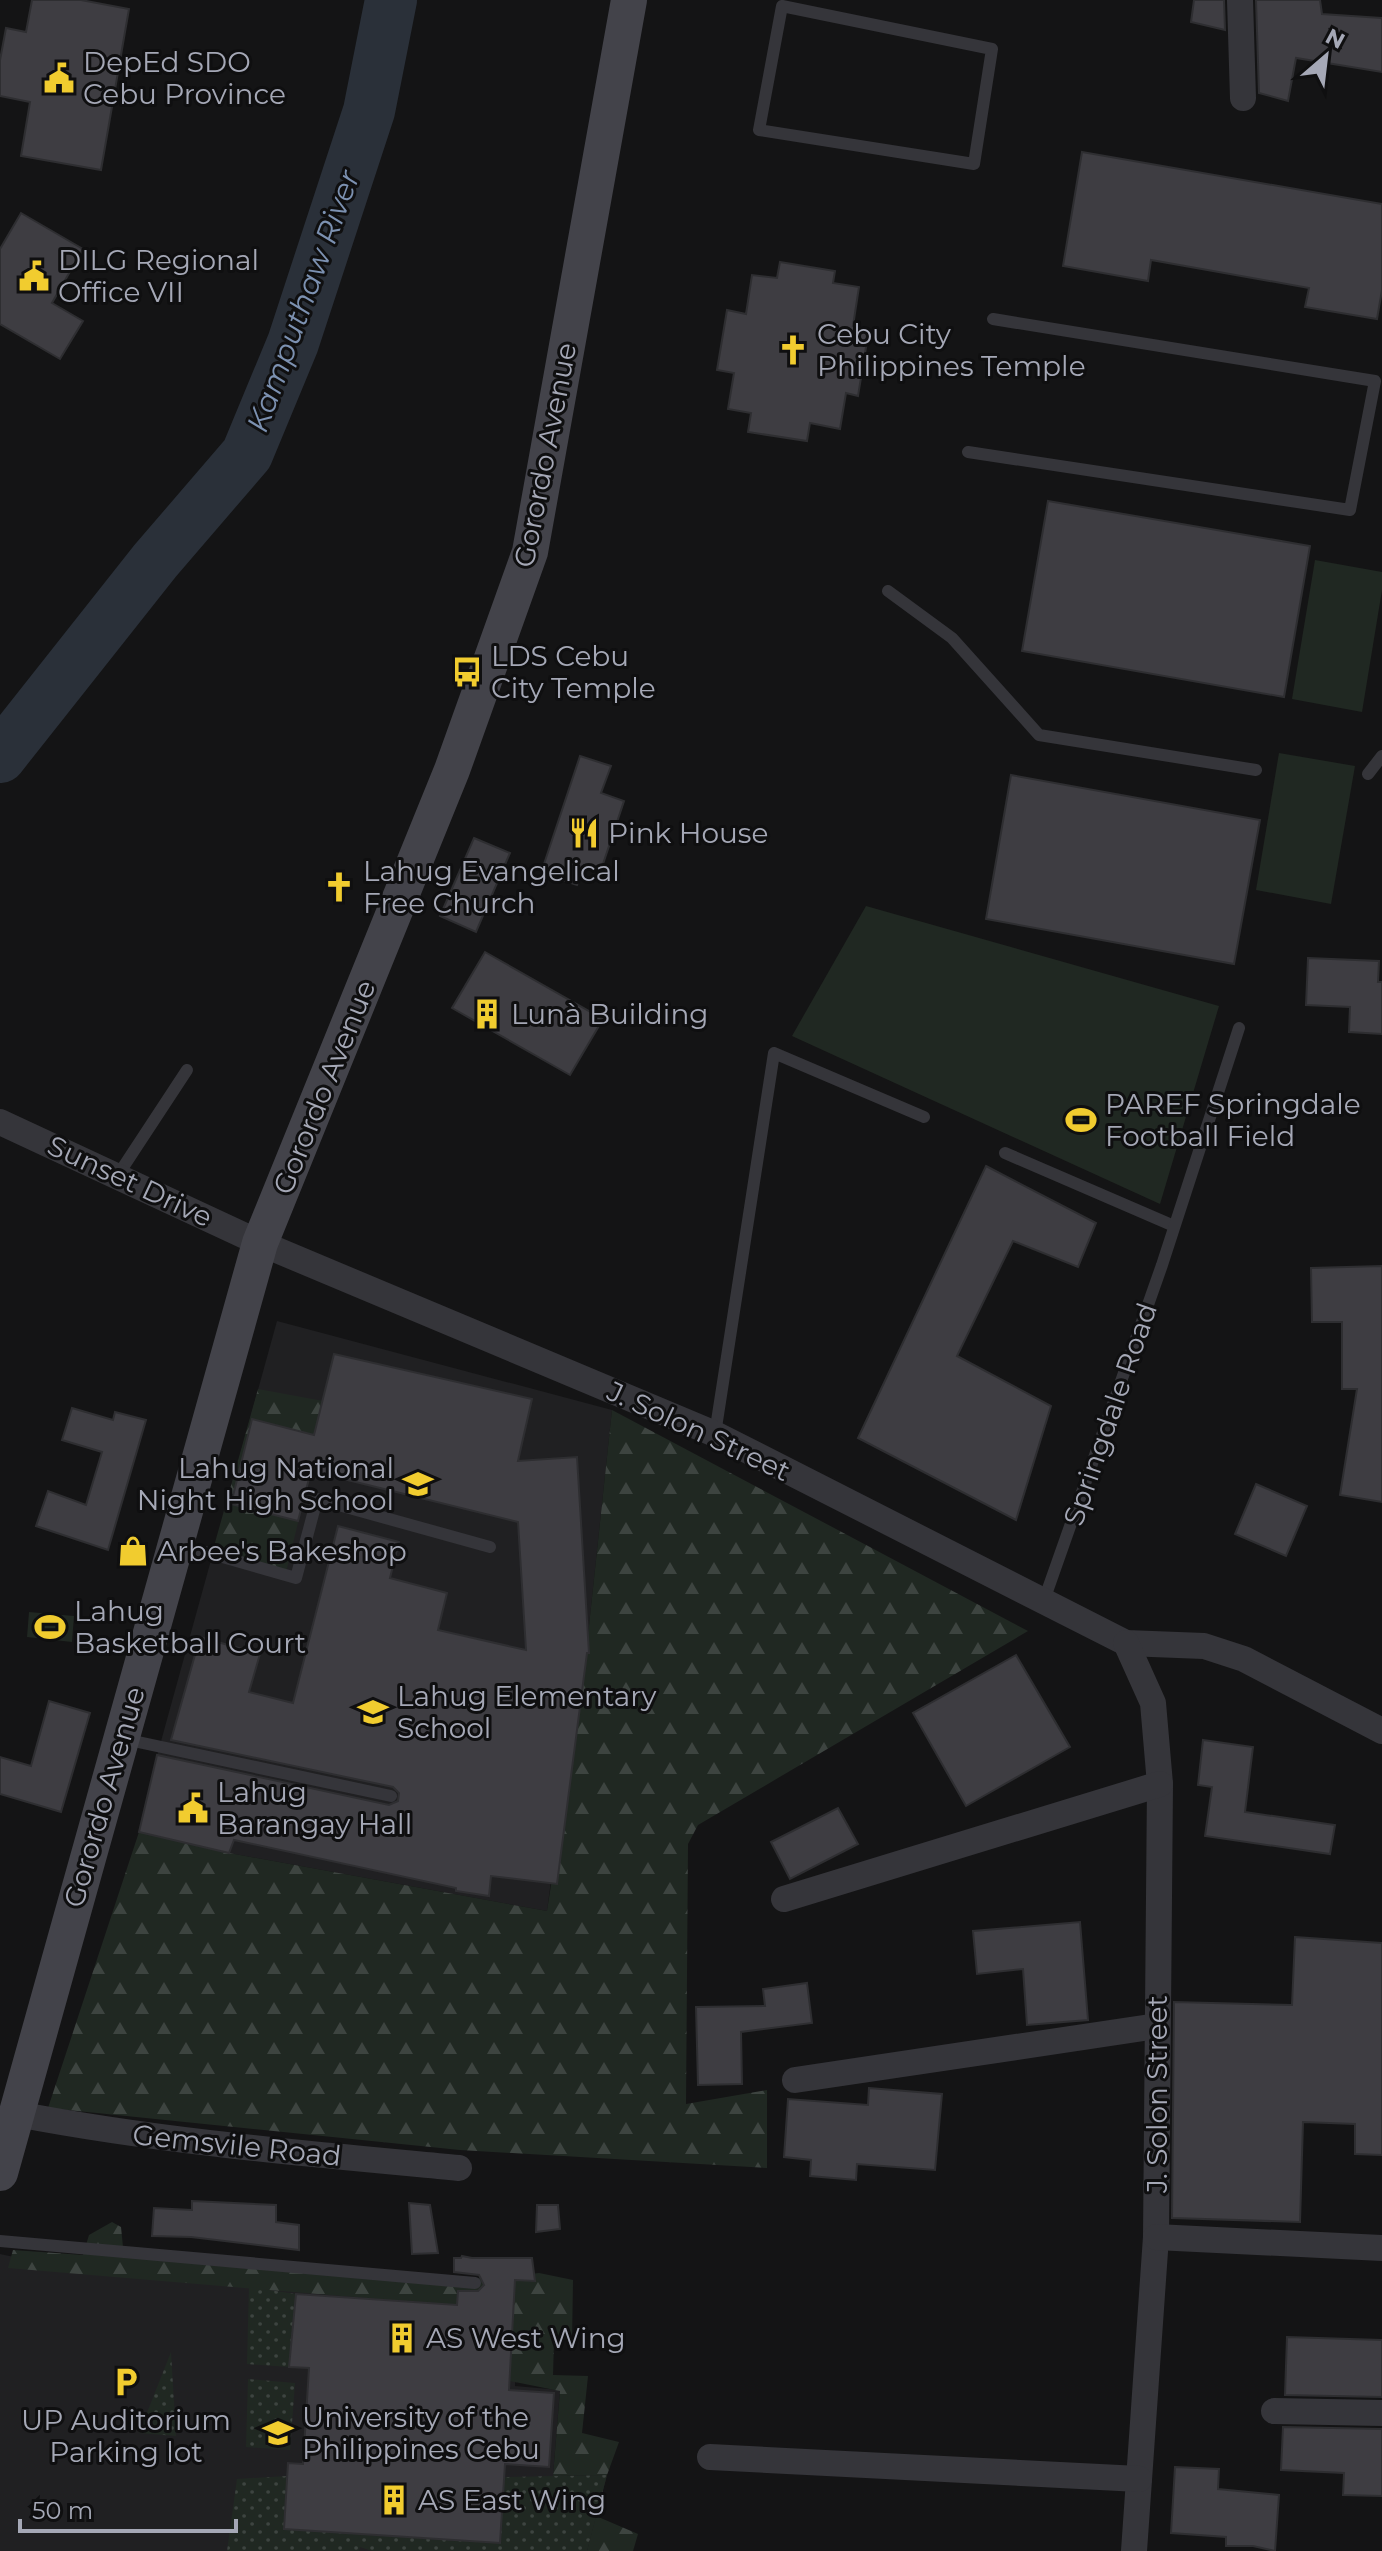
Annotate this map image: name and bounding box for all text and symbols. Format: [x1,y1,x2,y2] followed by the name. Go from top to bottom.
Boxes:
[1286,16,1366,96] north arrow
[1321,23,1349,55] text: N
[83,45,286,111] place label: DepEd SDO Cebu Province
[42,61,76,95] public building icon: DepEd SDO Cebu Province
[238,164,368,437] water label: Kamputhaw River
[58,243,259,309] place label: DILG Regional Office VII
[17,259,51,293] public building icon: DILG Regional Office VII
[817,317,1086,383] place label: Cebu City Philippines Temple
[776,333,810,367] church icon: Cebu City Philippines Temple
[507,340,583,570] street label: Gorordo Avenue
[491,639,656,705] place label: LDS Cebu City Temple
[450,655,484,689] bus stop icon: LDS Cebu City Temple
[567,816,601,850] restaurant icon: Pink House
[608,816,768,850] place label: Pink House
[363,854,620,920] place label: Lahug Evangelical Free Church
[322,870,356,904] church icon: Lahug Evangelical Free Church
[266,975,382,1199] street label: Gorordo Avenue
[470,997,504,1031] building icon: Lunà Building
[511,997,709,1031] place label: Lunà Building
[1105,1087,1361,1153] place label: PAREF Springdale Football Field
[1064,1103,1098,1137] sports icon: PAREF Springdale Football Field
[42,1128,218,1234] street label: Sunset Drive
[1056,1298,1164,1530] street label: Springdale Road
[601,1373,796,1488] street label: J. Solon Street
[137,1451,394,1517] place label: Lahug National Night High School
[401,1467,435,1501] school or university icon: Lahug National Night High School
[116,1534,150,1568] shop icon: Arbee's Bakeshop
[157,1534,407,1568] place label: Arbee's Bakeshop
[74,1594,306,1660] place label: Lahug Basketball Court
[33,1610,67,1644] sports icon: Lahug Basketball Court
[397,1679,657,1745] place label: Lahug Elementary School
[56,1683,152,1911] street label: Gorordo Avenue
[356,1695,390,1729] school or university icon: Lahug Elementary School
[217,1775,412,1841] place label: Lahug Barangay Hall
[176,1791,210,1825] public building icon: Lahug Barangay Hall
[1140,1995,1174,2194] street label: J. Solon Street
[131,2117,343,2173] street label: Gemsvile Road
[385,2321,419,2355] building icon: AS West Wing
[426,2321,626,2355] place label: AS West Wing
[109,2365,143,2399] parking icon: UP Auditorium Parking lot
[302,2400,540,2466] place label: University of the Philippines Cebu
[21,2403,231,2469] place label: UP Auditorium Parking lot
[261,2416,295,2450] school or university icon: University of the Philippines Cebu
[20,2483,236,2533] scale bar
[377,2483,411,2517] building icon: AS East Wing
[418,2483,606,2517] place label: AS East Wing
[32,2496,93,2525] text: 50 m

